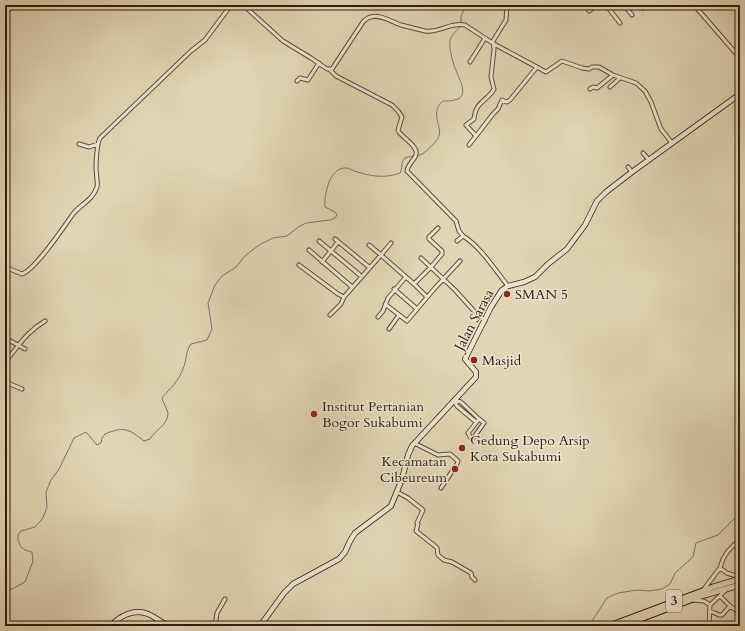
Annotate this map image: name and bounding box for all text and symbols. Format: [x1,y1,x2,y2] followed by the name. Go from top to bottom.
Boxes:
[515,285,568,304] place label: SMAN 5
[449,286,498,356] street label: Jalan Sarasa
[502,289,512,299] marker: SMAN 5
[482,351,522,370] place label: Masjid
[469,355,479,365] marker: Masjid
[322,397,424,432] place label: Institut Pertanian Bogor Sukabumi
[309,409,319,419] marker: Institut Pertanian Bogor Sukabumi
[470,431,590,466] place label: Gedung Depo Arsip Kota Sukabumi
[457,443,467,453] marker: Gedung Depo Arsip Kota Sukabumi
[380,452,447,487] place label: Kecamatan Cibeureum
[450,464,460,474] marker: Kecamatan Cibeureum
[666,590,682,612] road number: 3

